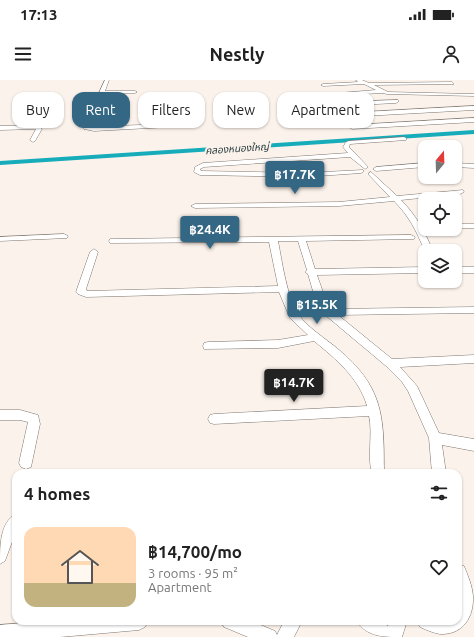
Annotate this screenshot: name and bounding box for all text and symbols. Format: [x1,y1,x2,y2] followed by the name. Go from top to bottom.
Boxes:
[20,6,58,23] text: 17:13
[12,43,34,65] icon: menu
[440,43,462,65] icon: person
[210,44,264,64] text: Nestly
[12,92,64,128] chip: Buy
[72,92,130,128] chip: Rent
[138,92,205,128] chip: Filters
[213,92,269,128] chip: New
[277,92,374,128] chip: Apartment
[418,140,462,184] north arrow
[418,140,462,288] map controls
[205,141,271,156] water label: คลองหนองใหญ่
[262,161,328,195] pin: ฿17.7K
[274,167,316,181] text: ฿17.7K
[418,192,462,236] button: locate
[177,216,243,250] pin: ฿24.4K
[189,222,231,236] text: ฿24.4K
[418,244,462,288] button: layers
[284,291,350,325] pin: ฿15.5K
[296,297,338,311] text: ฿15.5K
[261,369,327,403] pin: ฿14.7K
[273,375,315,389] text: ฿14.7K
[428,482,450,504] icon: filters
[24,484,90,503] text: 4 homes
[148,542,242,561] text: ฿14,700/mo
[56,543,104,591] icon: home
[428,556,450,578] icon: heart
[148,566,238,580] text: 3 rooms · 95 m²
[148,580,212,594] text: Apartment

